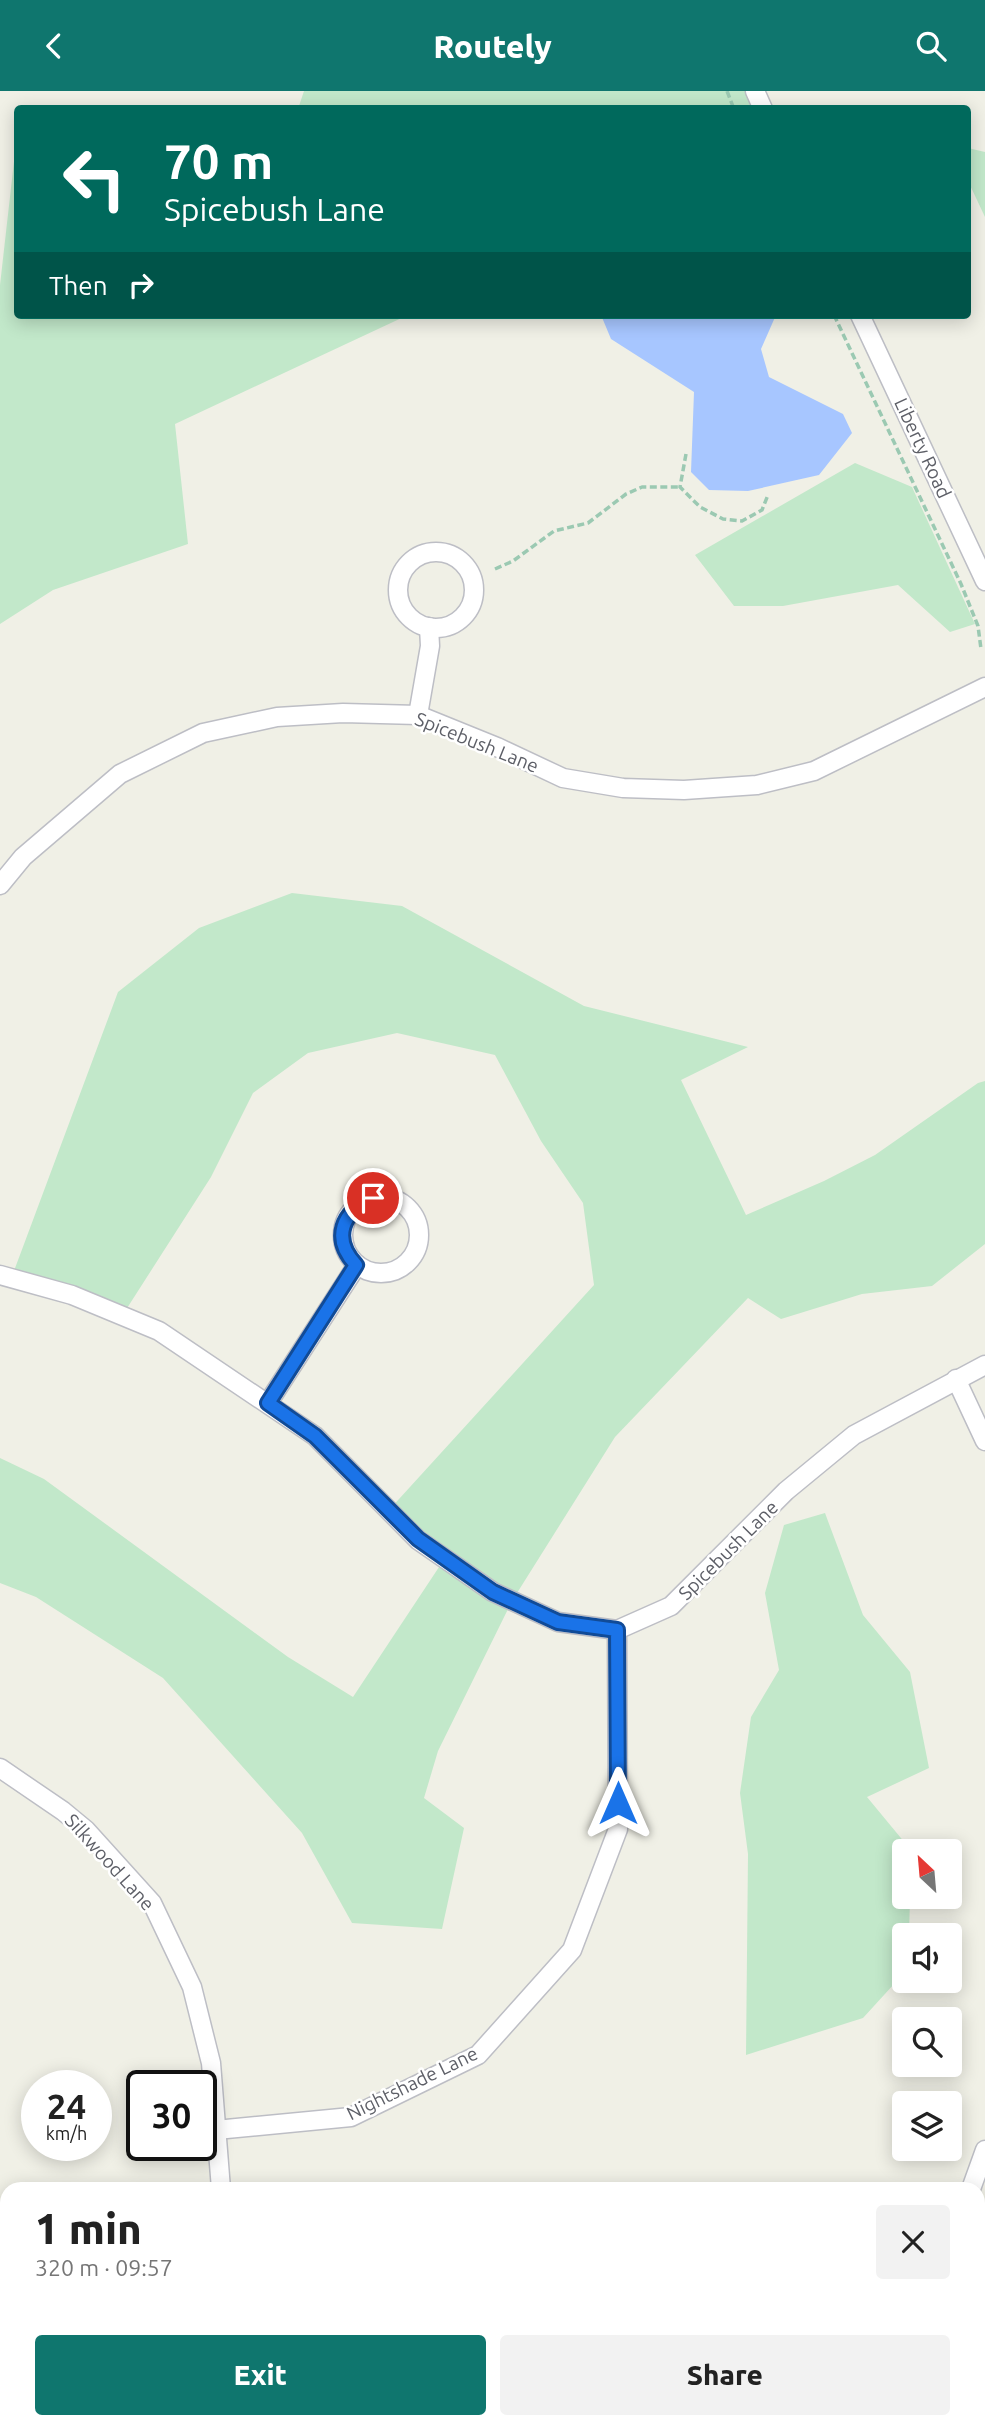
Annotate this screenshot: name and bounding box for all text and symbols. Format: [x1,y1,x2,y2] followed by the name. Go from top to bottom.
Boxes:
[35,27,73,65] icon: back
[912,27,950,65] icon: search
[433,28,552,64] text: Routely
[49,133,140,224] icon: left
[164,133,273,188] text: 70 m
[164,191,385,227] text: Spicebush Lane
[122,266,160,304] icon: right
[49,271,108,300] text: Then
[890,394,956,502] street label: Liberty Road
[412,707,542,777] street label: Spicebush Lane
[343,1168,403,1228] pin
[354,1179,392,1217] icon: arrive
[674,1496,782,1604] street label: Spicebush Lane
[581,1766,655,1840] position arrow
[61,1809,159,1915] street label: Silkwood Lane
[892,1839,962,1909] north arrow
[892,1839,962,2161] map controls
[892,1923,962,1993] button: sound
[892,2007,962,2077] button: search
[343,2042,481,2124] street label: Nightshade Lane
[126,2070,217,2161] speed limit sign: 30
[47,2086,86,2126] text: 24
[892,2091,962,2161] button: layers
[46,2123,87,2143] text: km/h
[35,2205,142,2252] text: 1 min
[876,2205,950,2279] button: close
[35,2255,173,2280] text: 320 m · 09:57
[35,2335,486,2415] button: Exit
[500,2335,950,2415] button: Share

